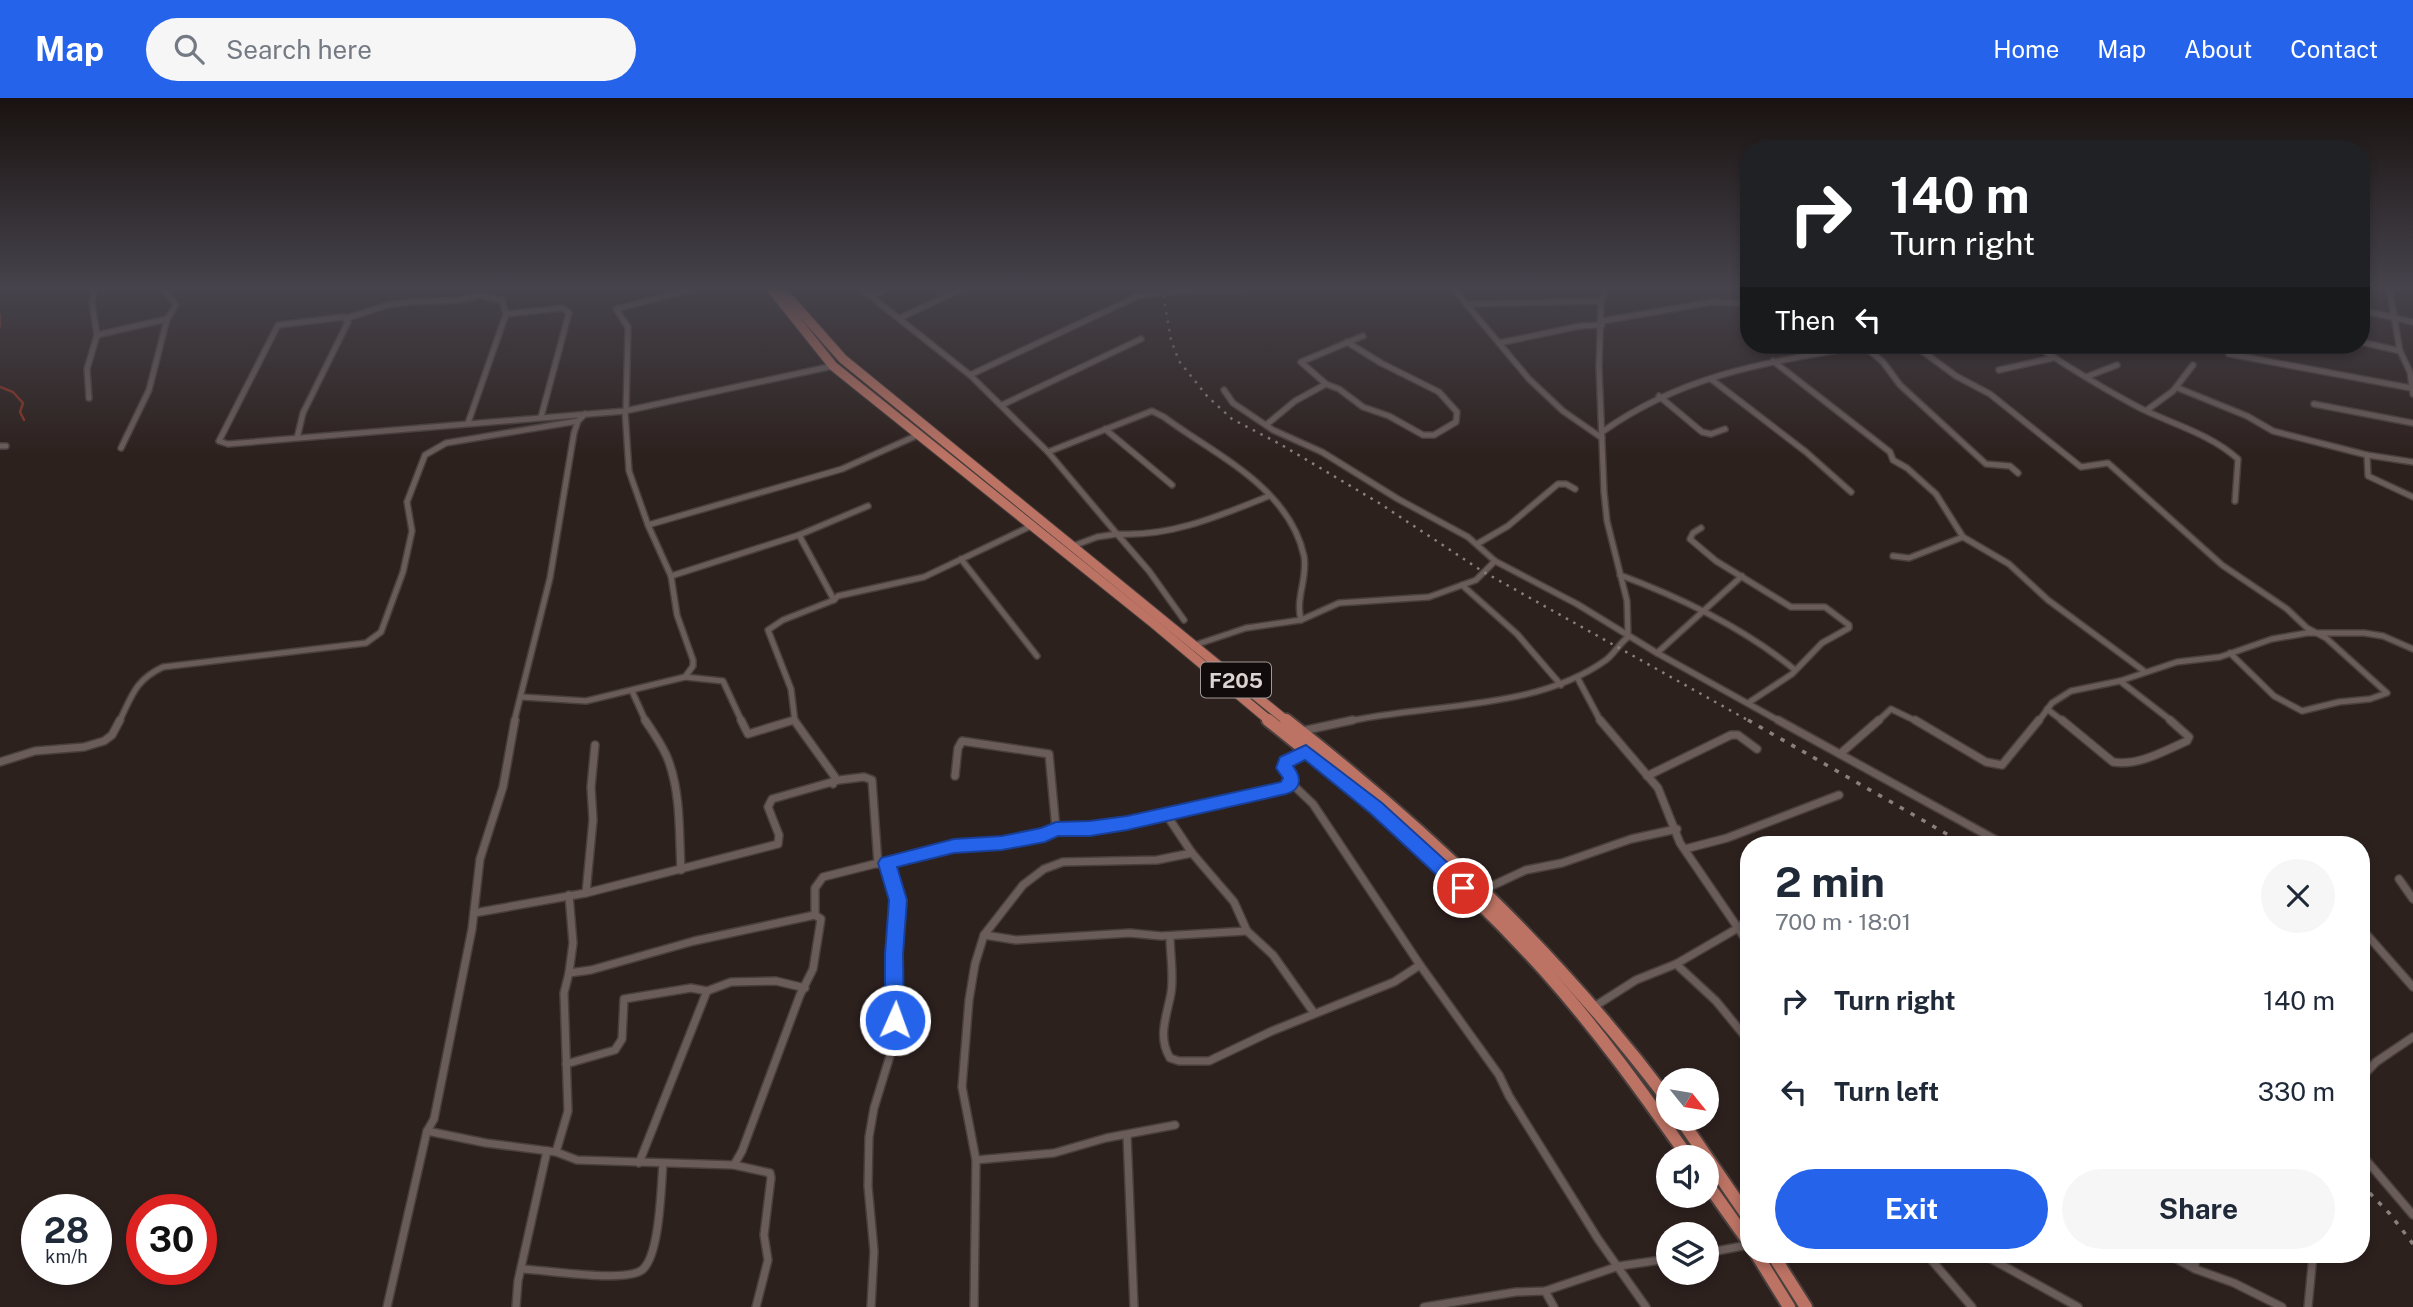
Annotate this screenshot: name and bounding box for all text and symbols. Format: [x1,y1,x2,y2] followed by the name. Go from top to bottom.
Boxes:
[146,18,636,81] search box
[35,30,104,68] text: Map
[170,30,208,68] icon: search
[226,34,372,65] text: Search here
[1993,35,2059,63] text: Home
[2097,35,2146,63] text: Map
[2184,35,2252,63] text: About
[2290,35,2378,63] text: Contact
[1890,166,2030,224] text: 140 m
[1775,168,1866,259] icon: right
[1890,225,2035,262] text: Turn right
[1849,301,1887,339] icon: left
[1775,305,1835,336] text: Then
[1201,662,1271,698] road number: F205
[1775,857,1885,906] text: 2 min
[1433,858,1493,918] pin
[2261,859,2335,933] button: close
[1444,869,1482,907] icon: arrive
[1775,908,1911,935] text: 700 m · 18:01
[1775,982,1813,1020] icon: right
[858,983,932,1057] position arrow
[1834,985,1956,1016] text: Turn right
[2263,985,2335,1016] text: 140 m
[1656,1068,1718,1130] north arrow
[1656,1068,1719,1285] map controls
[1775,1073,1813,1111] icon: left
[1834,1076,1939,1107] text: Turn left
[2258,1076,2335,1107] text: 330 m
[1656,1145,1719,1208] button: sound
[1775,1169,2048,1249] button: Exit
[2062,1169,2335,1249] button: Share
[126,1194,217,1285] speed limit sign: 30
[44,1210,89,1251] text: 28
[1656,1222,1719,1285] button: layers
[45,1246,88,1267] text: km/h

